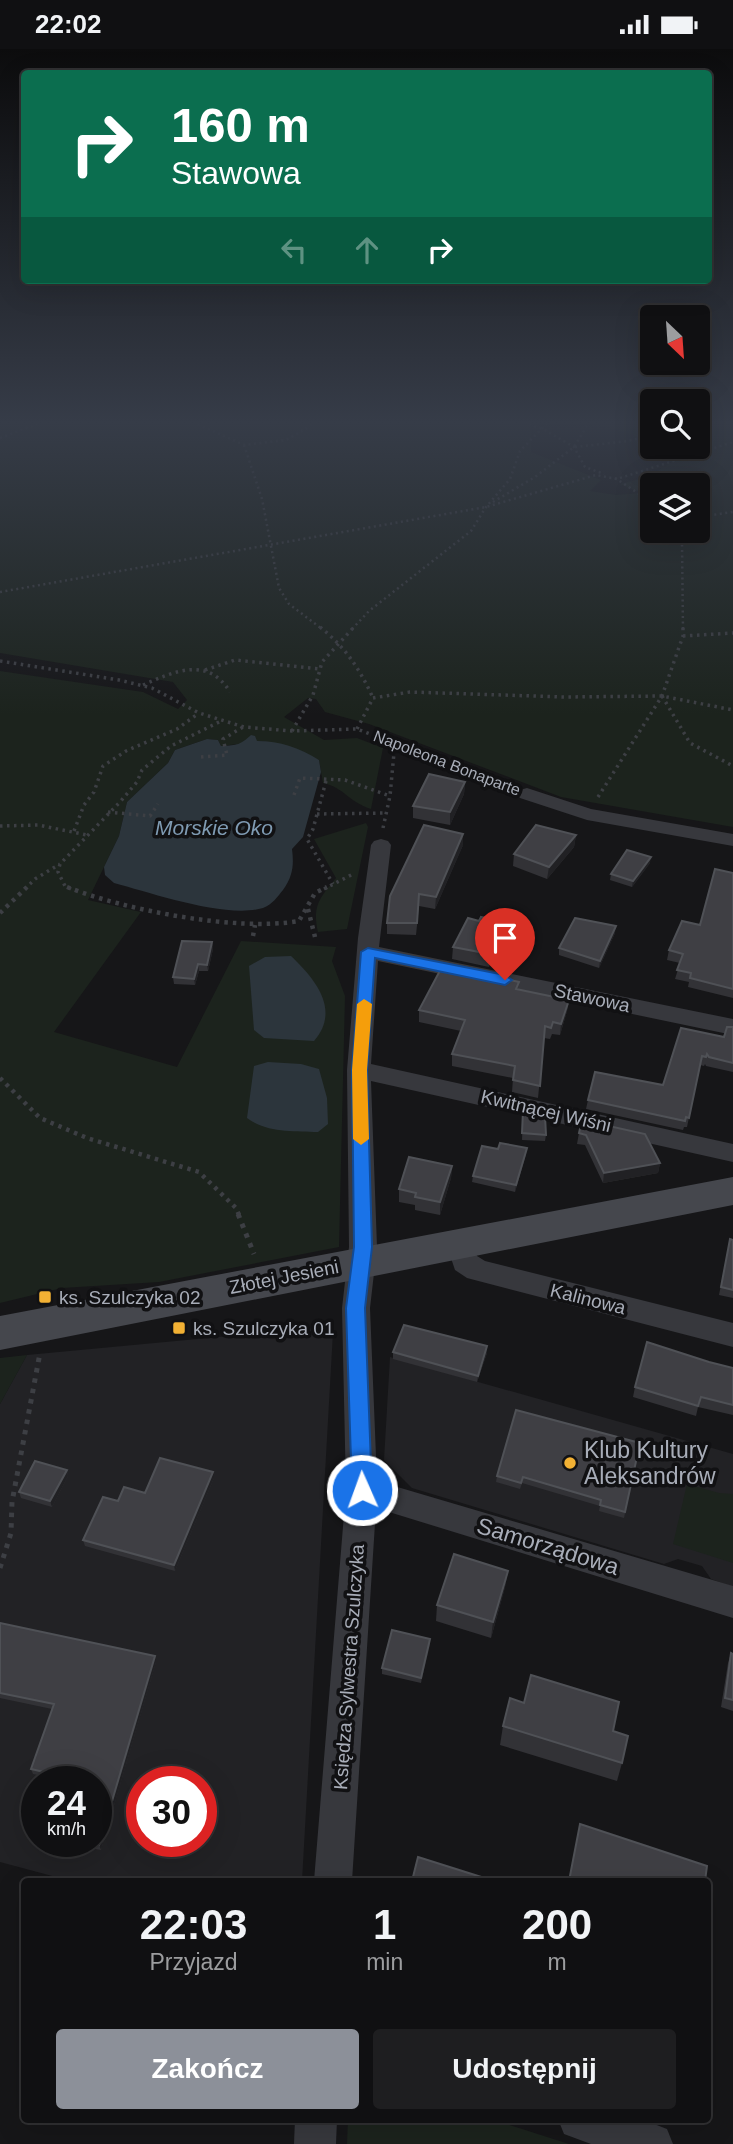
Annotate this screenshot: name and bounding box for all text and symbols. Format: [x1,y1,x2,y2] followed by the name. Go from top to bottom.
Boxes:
[35,9,102,39] text: 22:02
[56,98,147,189] icon: right
[171,98,310,152] text: 160 m
[171,155,301,191] text: Stawowa
[275,231,313,269] icon: left
[348,231,386,269] icon: ahead
[421,231,459,269] icon: right
[640,305,710,375] north arrow
[640,305,710,543] map controls
[640,389,710,459] button: search
[640,473,710,543] button: layers
[371,727,523,799] street label: Napoleona Bonaparte
[155,816,273,839] water label: Morskie Oko
[475,908,535,980] pin
[486,919,524,957] icon: arrive
[552,980,632,1016] street label: Stawowa
[479,1086,613,1136] street label: Kwitnącej Wiśni
[228,1256,340,1298] street label: Złotej Jesieni
[548,1279,628,1319] street label: Kalinowa
[59,1287,201,1308] place label: ks. Szulczyka 02
[37,1289,53,1305] marker: ks. Szulczyka 02
[193,1318,335,1339] place label: ks. Szulczyka 01
[171,1320,187,1336] marker: ks. Szulczyka 01
[584,1437,716,1489] place label: Klub Kultury Aleksandrów
[325,1453,399,1527] position arrow
[562,1455,578,1471] marker: Klub Kultury Aleksandrów
[474,1512,622,1580] street label: Samorządowa
[330,1543,368,1790] street label: Księdza Sylwestra Szulczyka
[126,1766,217,1857] speed limit sign: 30
[47,1783,86,1822] text: 24
[47,1819,86,1839] text: km/h
[140,1901,247,1948] text: 22:03
[373,1901,396,1948] text: 1
[522,1901,592,1948] text: 200
[149,1949,238,1975] text: Przyjazd
[366,1949,403,1975] text: min
[548,1949,567,1975] text: m
[56,2029,359,2109] button: Zakończ
[373,2029,676,2109] button: Udostępnij

